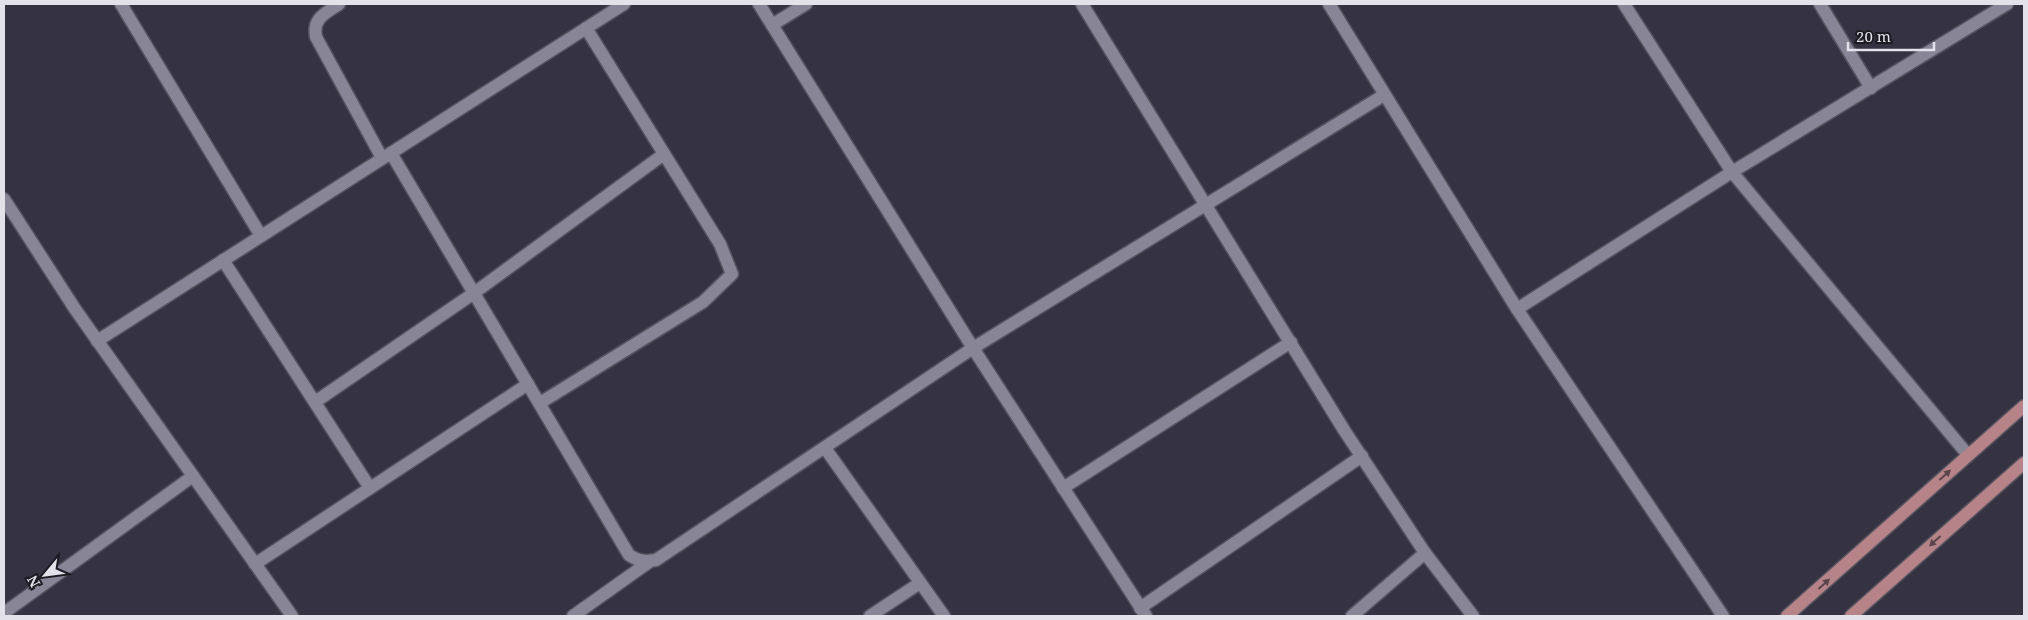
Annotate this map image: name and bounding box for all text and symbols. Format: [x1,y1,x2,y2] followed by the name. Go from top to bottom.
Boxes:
[1848,20,1934,52] scale bar
[1856,26,1891,46] text: 20 m
[1938,469,1950,481] one-way arrow
[1929,535,1941,547] one-way arrow
[20,550,70,600] north arrow
[22,572,44,591] text: N
[1817,578,1829,590] one-way arrow

